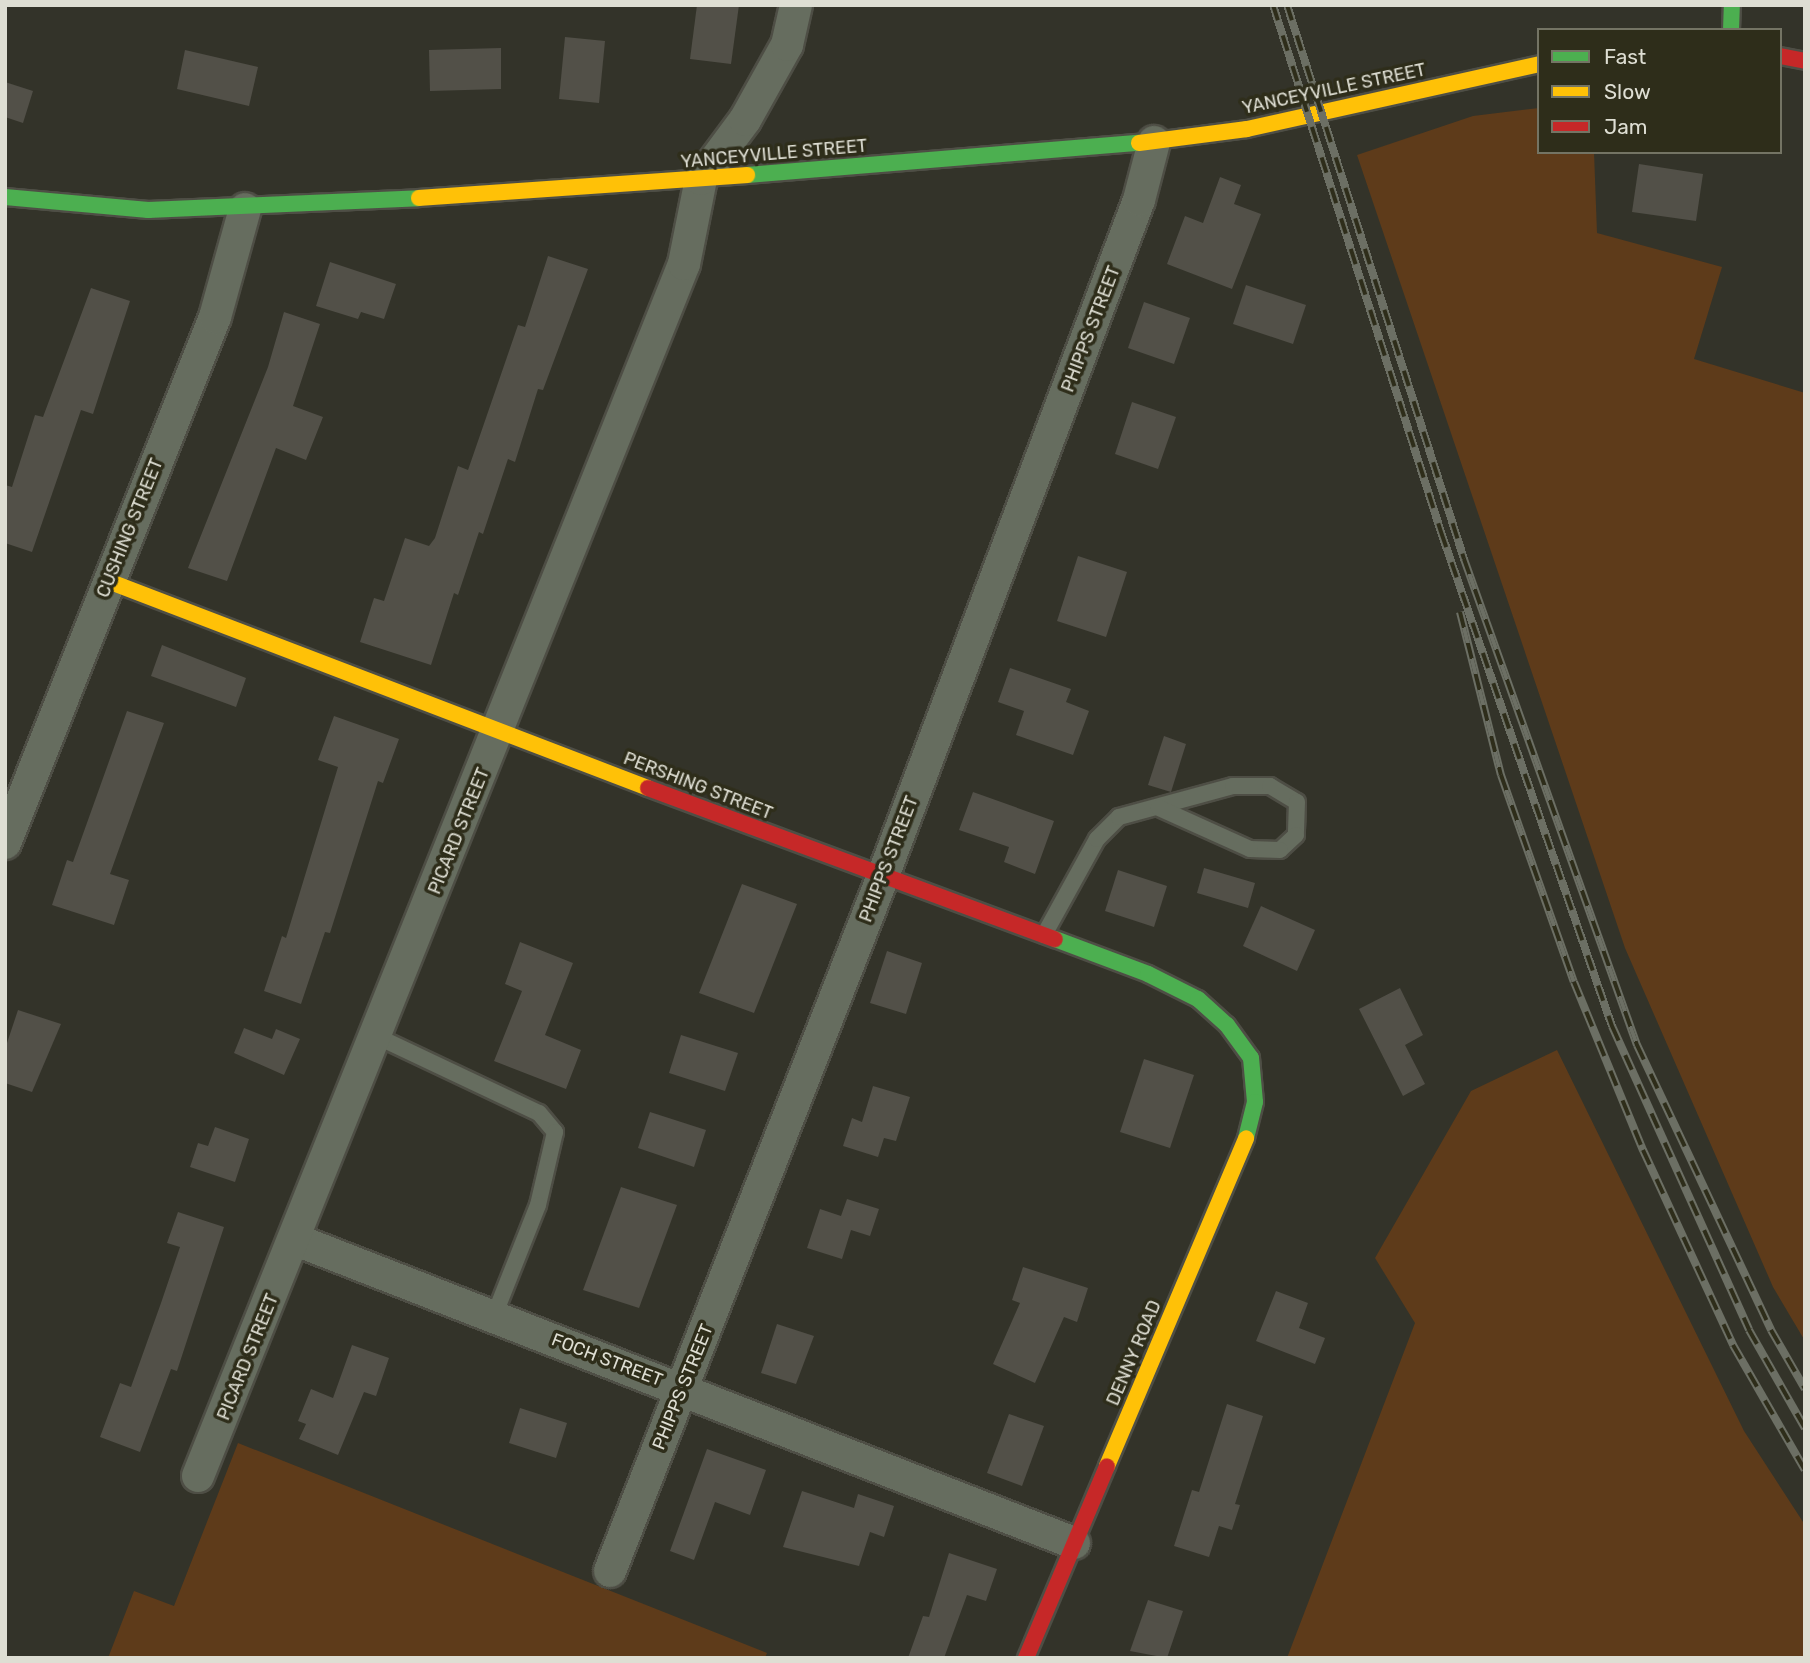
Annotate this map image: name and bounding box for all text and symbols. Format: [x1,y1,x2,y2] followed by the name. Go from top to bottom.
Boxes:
[1537,28,1782,154] legend
[1604,44,1646,69] text: Fast
[1240,59,1428,119] street label: YANCEYVILLE STREET
[1604,79,1651,104] text: Slow
[1604,114,1648,139] text: Jam
[680,135,868,173] street label: YANCEYVILLE STREET
[1057,263,1125,395] street label: PHIPPS STREET
[92,455,168,601] street label: CUSHING STREET
[620,748,776,824] street label: PERSHING STREET
[424,765,494,897] street label: PICARD STREET
[855,793,923,925] street label: PHIPPS STREET
[213,1291,283,1423] street label: PICARD STREET
[1102,1297,1166,1409] street label: DENNY ROAD
[648,1321,718,1453] street label: PHIPPS STREET
[548,1329,666,1391] street label: FOCH STREET

